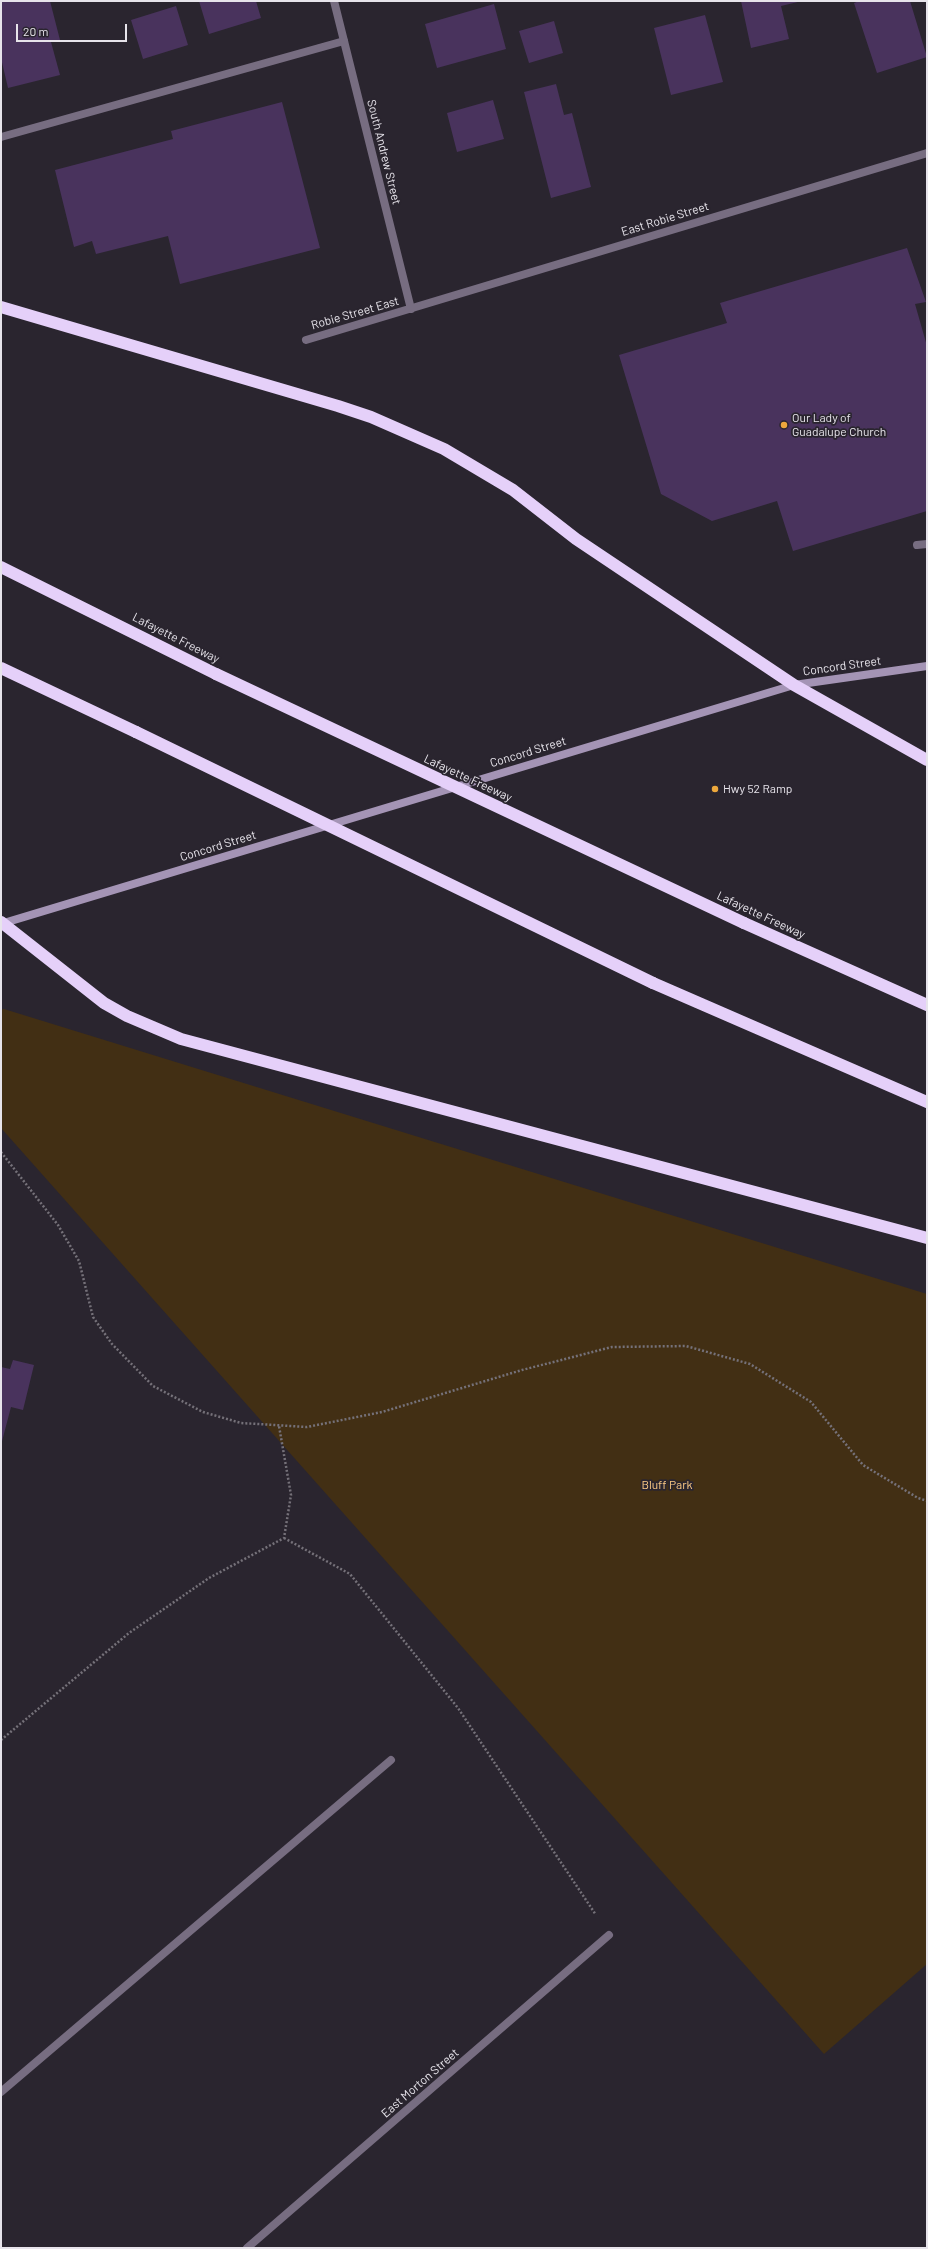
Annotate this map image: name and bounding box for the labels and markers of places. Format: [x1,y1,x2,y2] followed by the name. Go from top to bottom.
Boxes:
[792,411,886,439] place label: Our Lady of Guadalupe Church
[779,420,789,430] marker: Our Lady of Guadalupe Church
[723,782,792,796] place label: Hwy 52 Ramp
[710,784,720,794] marker: Hwy 52 Ramp

